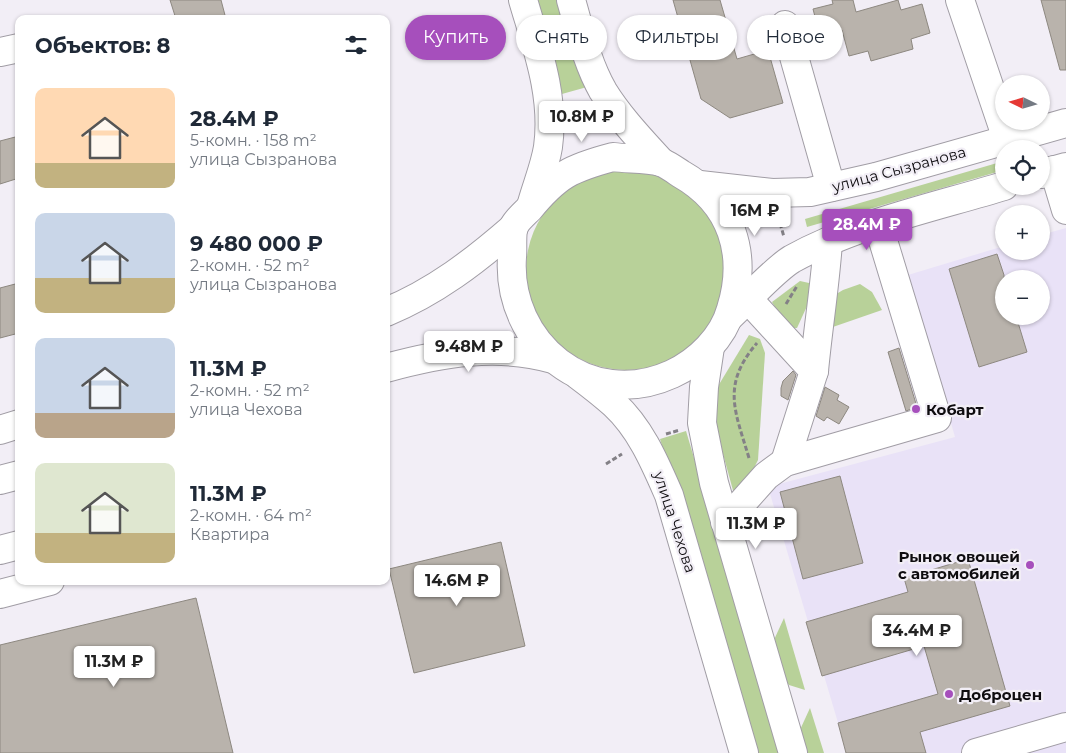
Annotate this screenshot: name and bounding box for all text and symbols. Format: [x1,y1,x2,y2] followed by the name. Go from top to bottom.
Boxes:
[405,15,506,60] chip: Купить
[516,15,607,60] chip: Снять
[617,15,737,60] chip: Фильтры
[747,15,843,60] chip: Новое
[342,31,370,59] icon: filters
[35,33,170,58] text: Объектов: 8
[995,75,1050,130] north arrow
[995,75,1050,325] map controls
[536,100,628,143] pin: 10.8M ₽
[190,106,279,131] text: 28.4M ₽
[550,107,614,126] text: 10.8M ₽
[75,108,135,168] icon: home
[190,131,317,150] text: 5-комн. · 158 m²
[995,140,1050,195] button: locate
[829,142,968,196] street label: улица Сызранова
[190,150,337,169] text: улица Сызранова
[720,194,790,237] pin: 16M ₽
[731,201,779,220] text: 16M ₽
[995,205,1050,260] button: +
[821,208,913,251] pin: 28.4M ₽
[833,215,901,234] text: 28.4M ₽
[190,231,323,256] text: 9 480 000 ₽
[75,233,135,293] icon: home
[190,256,310,275] text: 2-комн. · 52 m²
[995,270,1050,325] button: −
[190,275,337,294] text: улица Сызранова
[423,330,515,373] pin: 9.48M ₽
[435,337,503,356] text: 9.48M ₽
[190,356,267,381] text: 11.3M ₽
[75,358,135,418] icon: home
[190,381,310,400] text: 2-комн. · 52 m²
[190,400,303,419] text: улица Чехова
[926,400,984,419] place label: Кобарт
[910,403,922,415] marker: Кобарт
[649,468,700,575] street label: улица Чехова
[190,481,267,506] text: 11.3M ₽
[75,483,135,543] icon: home
[190,506,312,525] text: 2-комн. · 64 m²
[710,508,802,550] pin: 11.3M ₽
[727,514,785,533] text: 11.3M ₽
[190,525,270,544] text: Квартира
[898,547,1020,583] place label: Рынок овощей с автомобилей
[1024,559,1036,571] marker: Рынок овощей с автомобилей
[411,564,503,607] pin: 14.6M ₽
[425,571,489,590] text: 14.6M ₽
[871,614,963,657] pin: 34.4M ₽
[883,621,951,640] text: 34.4M ₽
[68,646,160,688] pin: 11.3M ₽
[85,652,143,671] text: 11.3M ₽
[959,685,1042,704] place label: Доброцен
[943,688,955,700] marker: Доброцен

